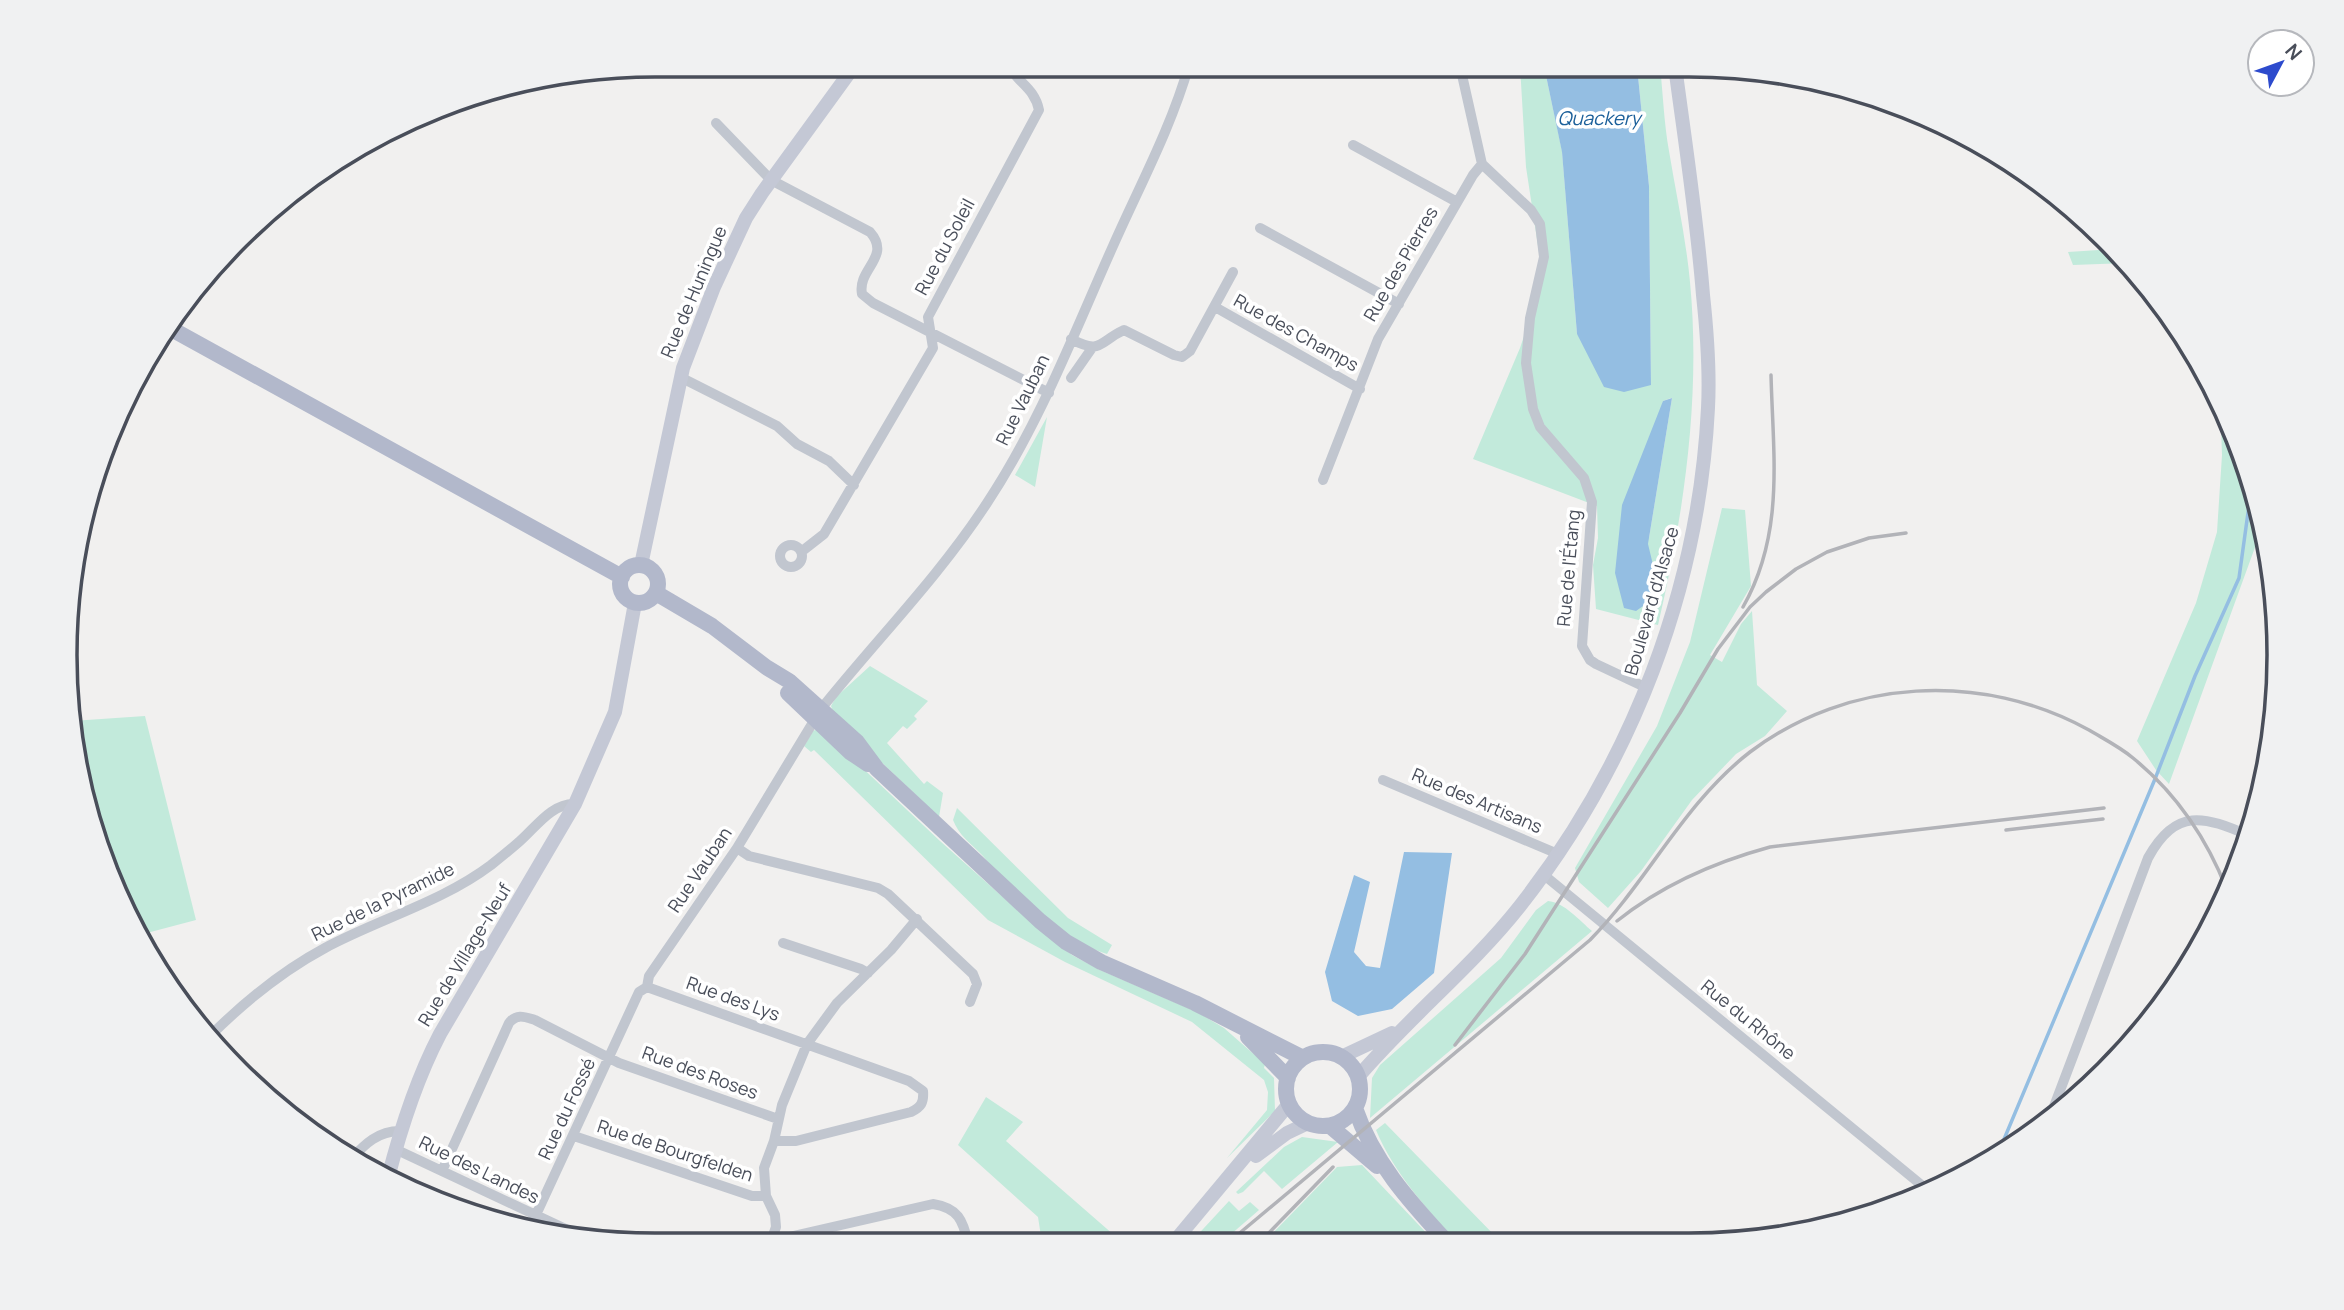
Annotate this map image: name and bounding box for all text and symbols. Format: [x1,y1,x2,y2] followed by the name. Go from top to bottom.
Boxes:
[2246,28,2316,98] north arrow
[2280,38,2308,66] text: N
[1557,105,1644,131] water label: Quackery
[909,194,980,299] street label: Rue du Soleil
[1358,202,1443,325] street label: Rue des Pierres
[654,222,732,361] street label: Rue de Huningue
[1230,288,1363,376] street label: Rue des Champs
[990,350,1054,449] street label: Rue Vauban
[1551,508,1585,627] street label: Rue de l'Étang
[1618,524,1684,678] street label: Boulevard d'Alsace
[1409,762,1546,838] street label: Rue des Artisans
[662,822,737,917] street label: Rue Vauban
[307,856,458,946] street label: Rue de la Pyramide
[412,878,517,1030] street label: Rue de Village-Neuf
[683,970,783,1026] street label: Rue des Lys
[1696,974,1801,1065] street label: Rue du Rhône
[639,1040,762,1104] street label: Rue des Roses
[532,1054,600,1163] street label: Rue du Fossé
[594,1114,756,1187] street label: Rue de Bourgfelden
[415,1130,544,1209] street label: Rue des Landes

